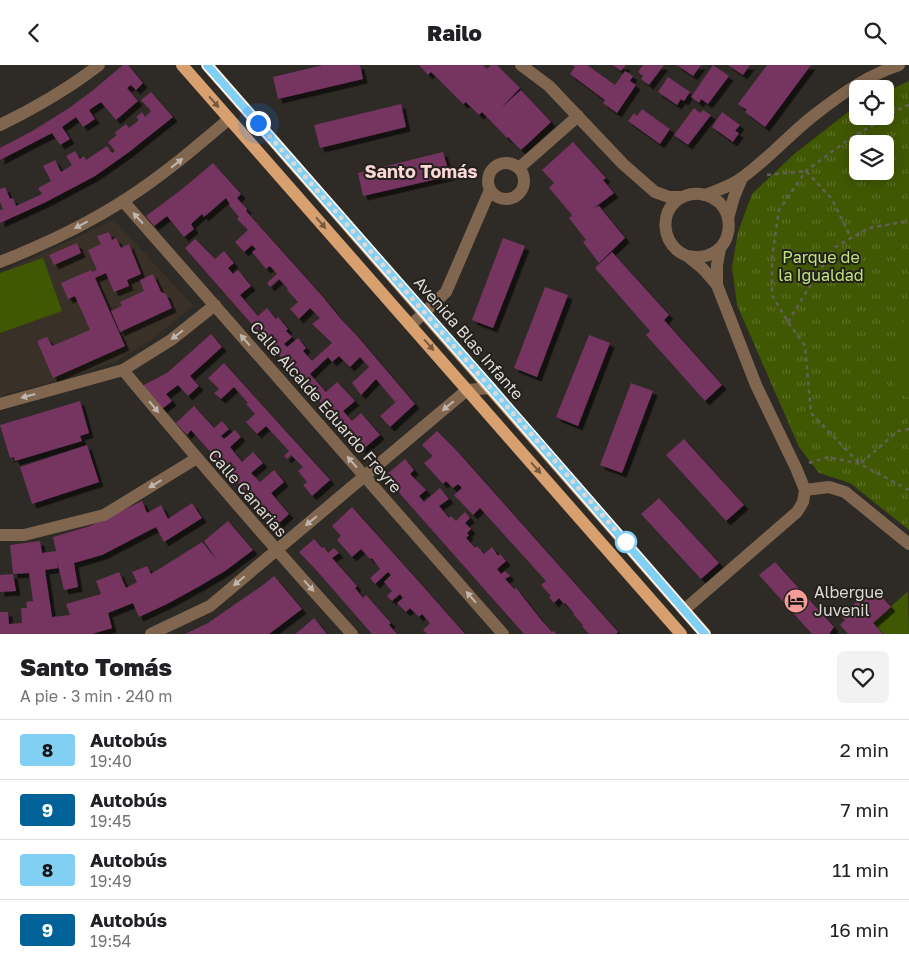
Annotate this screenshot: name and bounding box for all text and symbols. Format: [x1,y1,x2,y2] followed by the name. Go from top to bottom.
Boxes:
[20,19,48,47] icon: back
[427,19,482,46] text: Railo
[861,19,889,47] icon: search
[849,80,894,180] map controls
[849,80,894,125] button: locate
[208,95,220,107] one-way arrow
[246,111,271,136] your location
[849,135,894,180] button: layers
[170,157,183,168] one-way arrow
[364,160,478,182] district label: Santo Tomás
[132,212,144,224] one-way arrow
[316,217,327,230] one-way arrow
[74,221,88,230] one-way arrow
[778,247,864,285] park label: Parque de la Igualdad
[410,272,528,404] street label: Avenida Blas Infante
[246,317,406,497] street label: Calle Alcalde Eduardo Freyre
[171,330,184,341] one-way arrow
[240,333,251,346] one-way arrow
[423,339,434,352] one-way arrow
[21,392,36,400] one-way arrow
[442,400,455,411] one-way arrow
[149,401,160,414] one-way arrow
[204,445,292,541] street label: Calle Canarias
[346,457,358,469] one-way arrow
[530,461,541,474] one-way arrow
[148,479,162,488] one-way arrow
[304,516,317,527] one-way arrow
[615,531,637,553] unlabelled marker
[232,576,245,587] one-way arrow
[303,580,315,592] one-way arrow
[814,582,884,620] place label: Albergue Juvenil
[783,588,809,614] hotel icon: Albergue Juvenil
[465,592,477,604] one-way arrow
[837,651,889,703] button: heart
[20,652,172,681] text: Santo Tomás
[20,686,173,706] text: A pie · 3 min · 240 m
[90,728,167,751] text: Autobús
[840,738,889,761] text: 2 min
[42,739,53,761] text: 8
[90,751,132,771] text: 19:40
[90,788,167,811] text: Autobús
[841,798,889,821] text: 7 min
[42,799,53,821] text: 9
[90,811,131,831] text: 19:45
[90,848,167,871] text: Autobús
[832,858,889,881] text: 11 min
[42,859,53,881] text: 8
[90,871,132,891] text: 19:49
[90,908,167,931] text: Autobús
[830,918,889,941] text: 16 min
[42,919,53,941] text: 9
[90,931,131,951] text: 19:54

